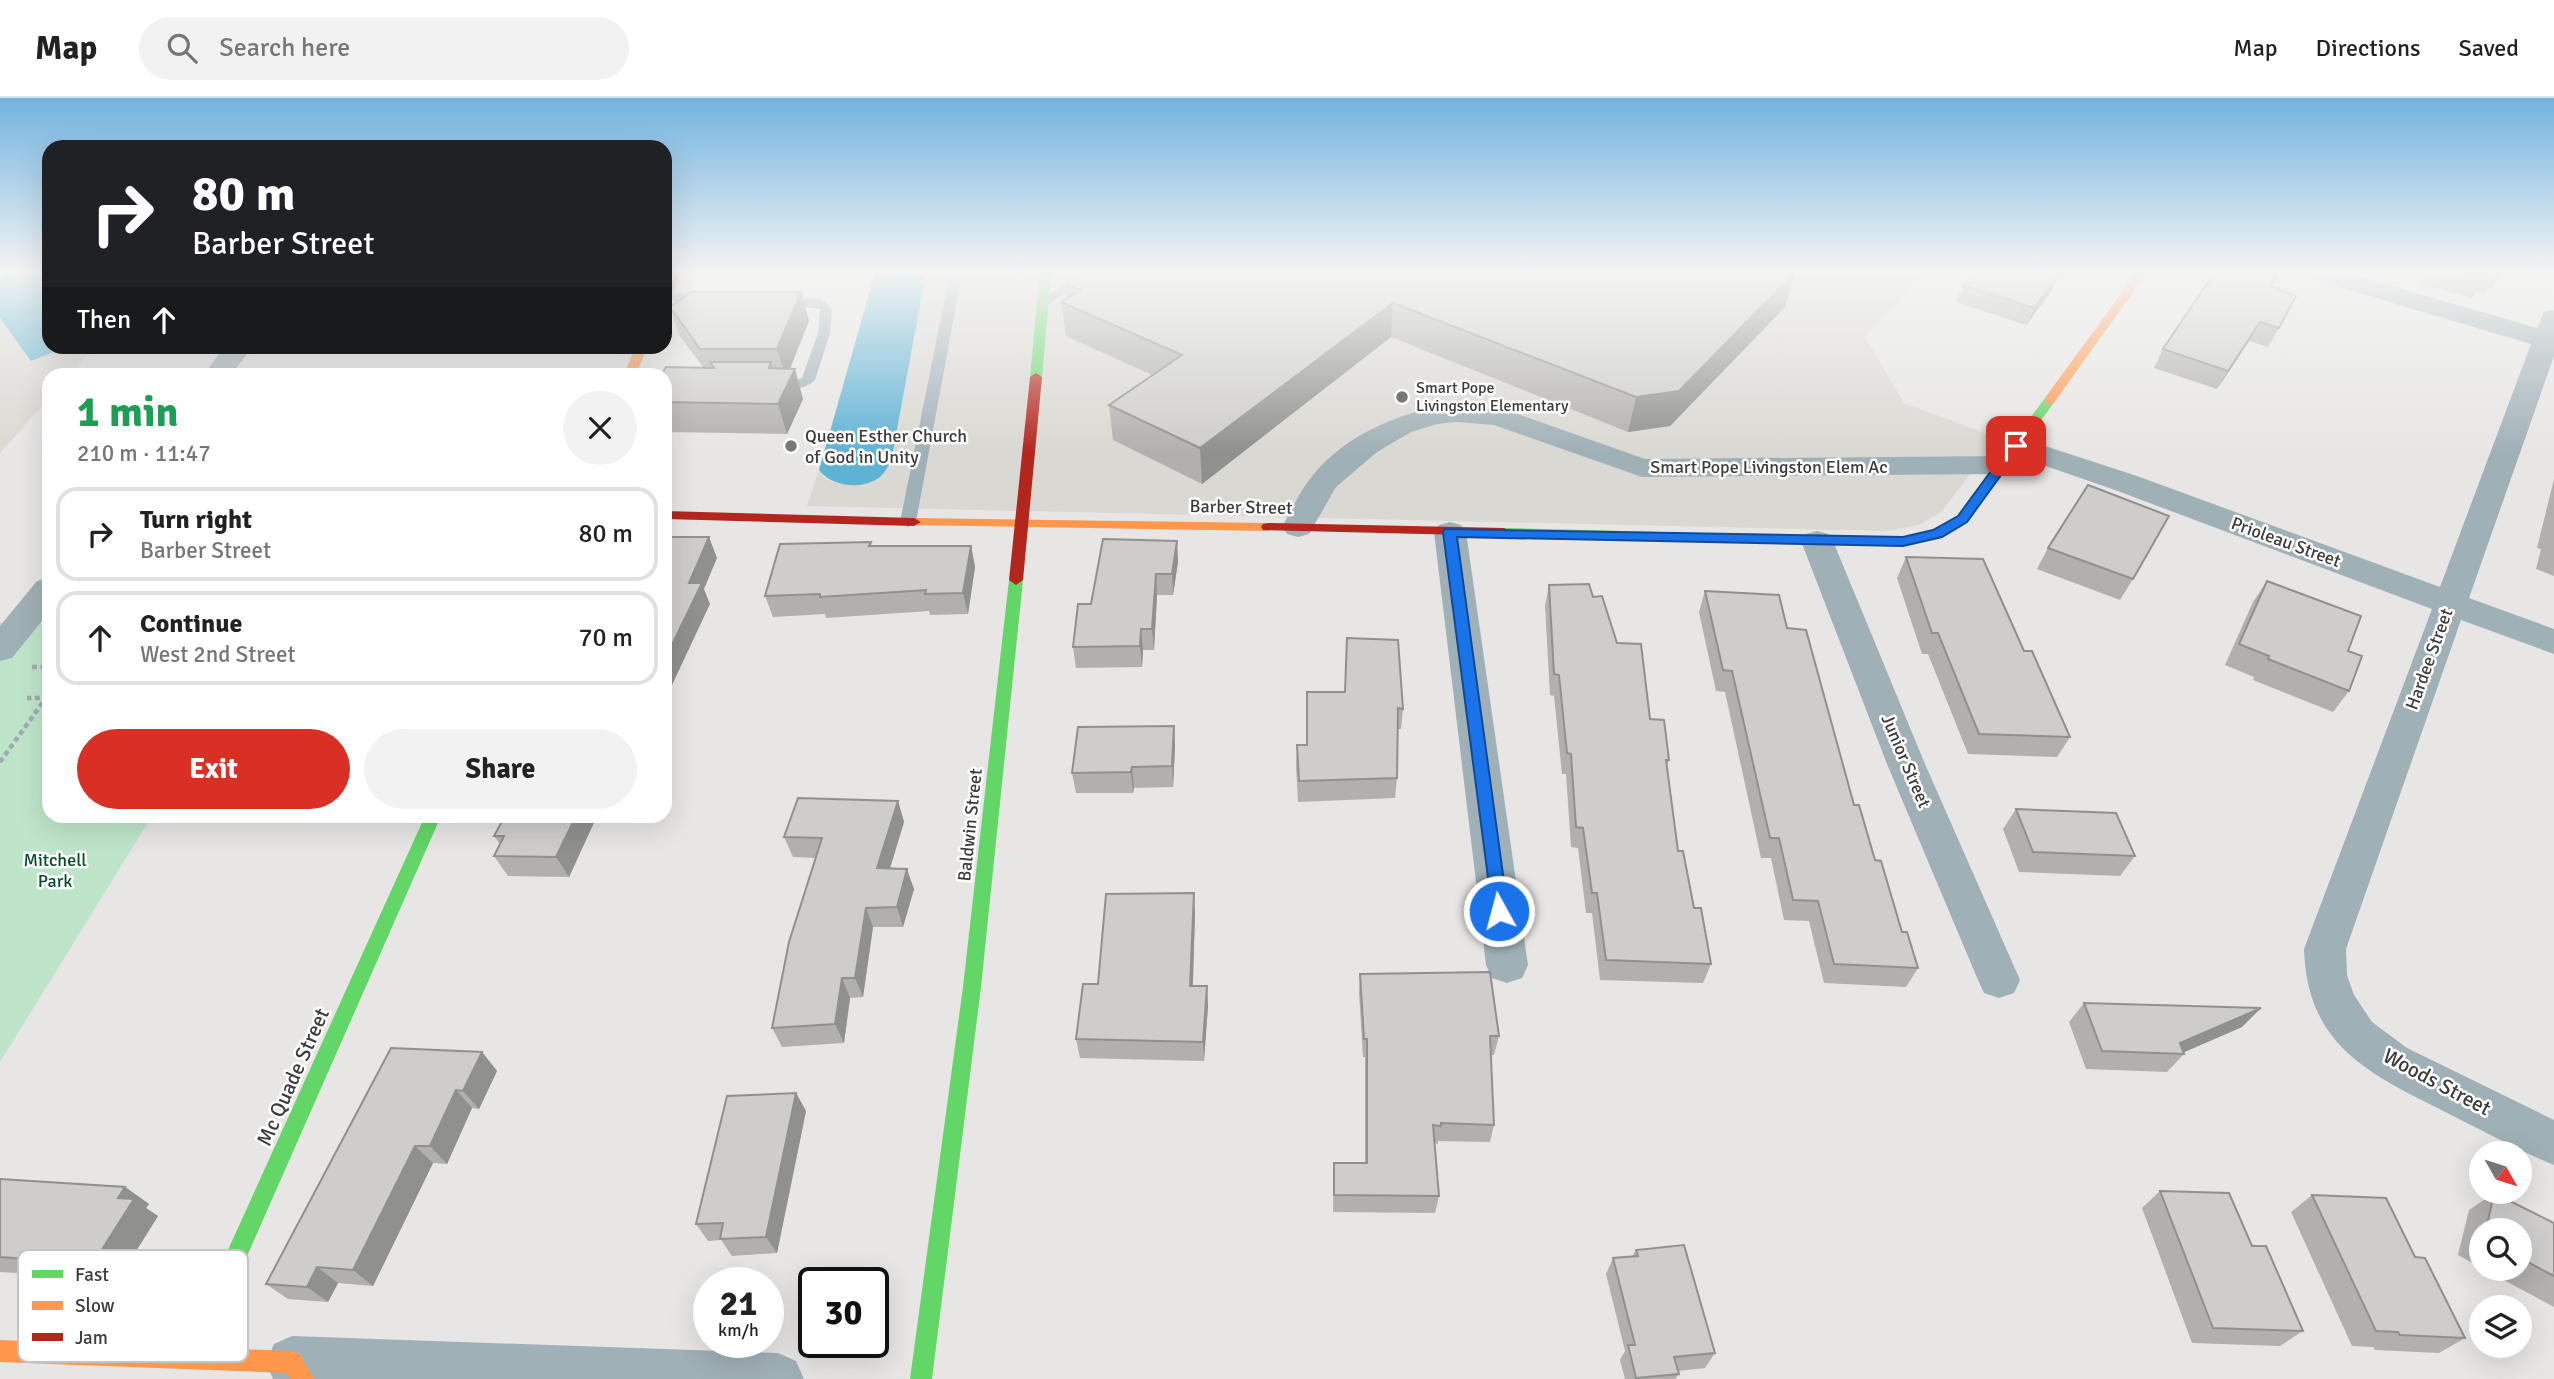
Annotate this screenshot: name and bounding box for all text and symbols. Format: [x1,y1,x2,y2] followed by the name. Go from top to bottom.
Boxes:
[139,17,629,80] search box
[35,28,97,69] text: Map
[163,29,201,67] icon: search
[219,32,350,64] text: Search here
[2233,33,2278,63] text: Map
[2316,33,2421,63] text: Directions
[2459,33,2519,63] text: Saved
[192,164,295,224] text: 80 m
[77,168,168,259] icon: right
[192,224,374,263] text: Barber Street
[145,301,183,339] icon: ahead
[77,304,131,336] text: Then
[1416,378,1569,416] place label: Smart Pope Livingston Elementary
[77,387,178,438] text: 1 min
[1394,389,1410,405] marker: Smart Pope Livingston Elementary
[563,391,637,465] button: close
[1986,416,2046,476] pin
[805,425,967,468] place label: Queen Esther Church of God in Unity
[1997,427,2035,465] icon: arrive
[783,438,799,454] marker: Queen Esther Church of God in Unity
[77,439,211,468] text: 210 m · 11:47
[1650,456,1888,478] street label: Smart Pope Livingston Elem Ac
[1189,495,1293,519] street label: Barber Street
[140,504,252,536] text: Turn right
[2228,512,2344,572] street label: Prioleau Street
[81,515,119,553] icon: right
[578,518,633,550] text: 80 m
[140,536,271,565] text: Barber Street
[2401,605,2457,713] street label: Hardee Street
[140,608,242,640] text: Continue
[81,619,119,657] icon: ahead
[578,622,633,654] text: 70 m
[140,640,295,669] text: West 2nd Street
[1876,711,1936,811] street label: Junior Street
[77,729,350,809] button: Exit
[364,729,637,809] button: Share
[953,767,987,883] street label: Baldwin Street
[23,849,87,892] park label: Mitchell Park
[1462,874,1536,948] position arrow
[251,1004,335,1150] street label: Mc Quade Street
[2379,1043,2495,1121] street label: Woods Street
[2469,1141,2532,1204] north arrow
[2469,1141,2532,1358] map controls
[2469,1218,2532,1281] button: search
[18,1250,248,1362] legend
[75,1263,109,1287] text: Fast
[798,1267,889,1358] speed limit sign: 30
[720,1282,757,1325] text: 21
[75,1294,115,1318] text: Slow
[2469,1295,2532,1358] button: layers
[718,1319,759,1341] text: km/h
[75,1326,108,1350] text: Jam

